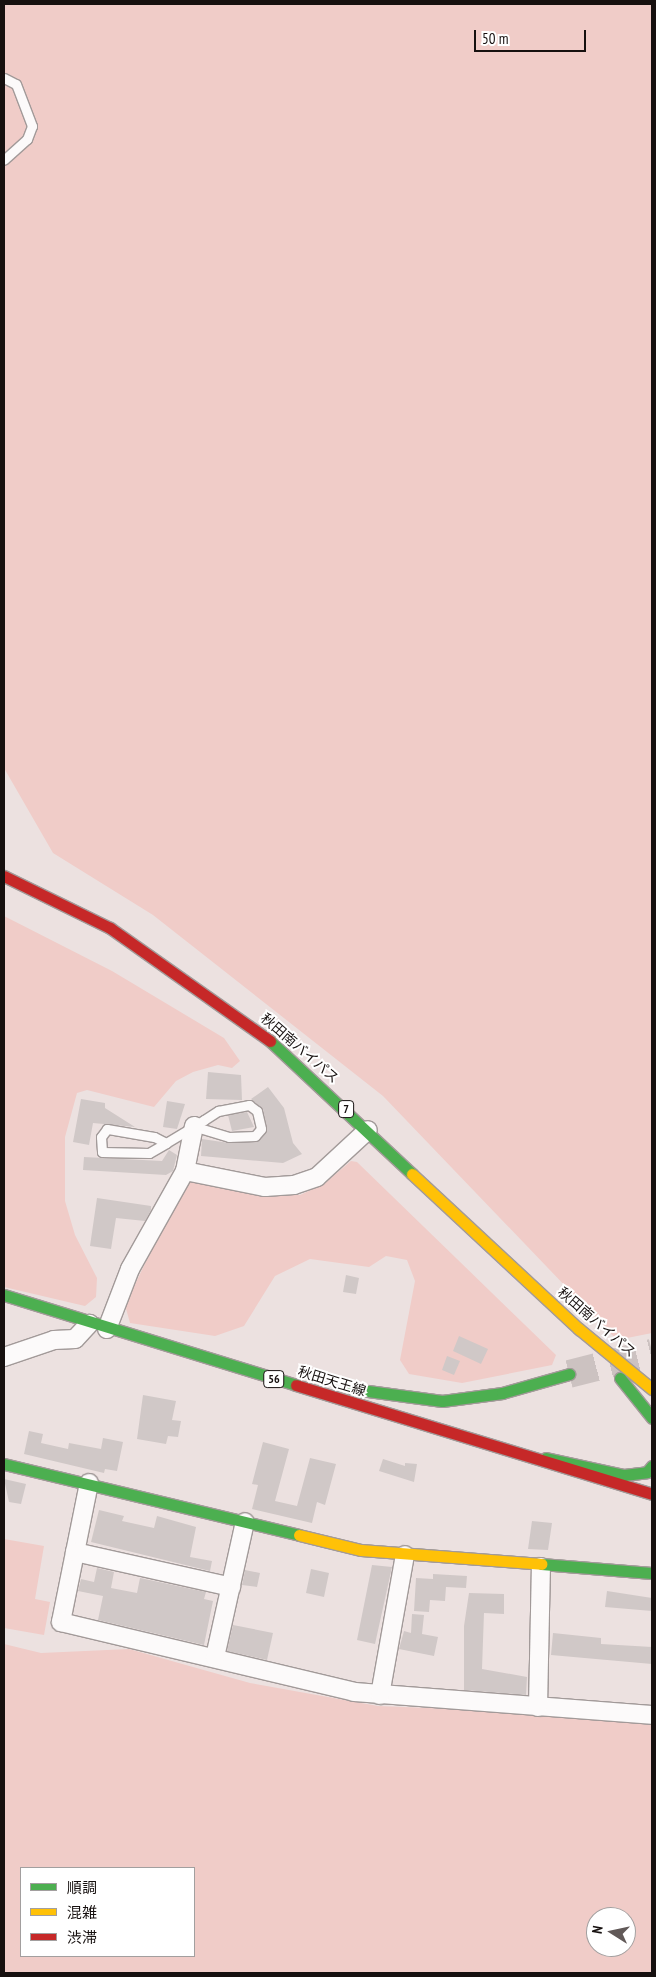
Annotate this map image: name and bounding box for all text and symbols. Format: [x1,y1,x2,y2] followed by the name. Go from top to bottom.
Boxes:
[476,20,588,52] scale bar
[482,29,508,48] text: 50 m
[258,1010,342,1086] street label: 秋田南バイパス
[337,1100,355,1118] road number: 7
[555,1284,639,1360] street label: 秋田南バイパス
[296,1363,368,1399] street label: 秋田天王線
[263,1370,285,1388] road number: 56
[20,1867,195,1957] legend
[67,1878,97,1897] text: 順調
[67,1903,97,1922] text: 混雑
[586,1907,636,1957] north arrow
[588,1924,607,1935] text: N
[67,1928,97,1947] text: 渋滞

